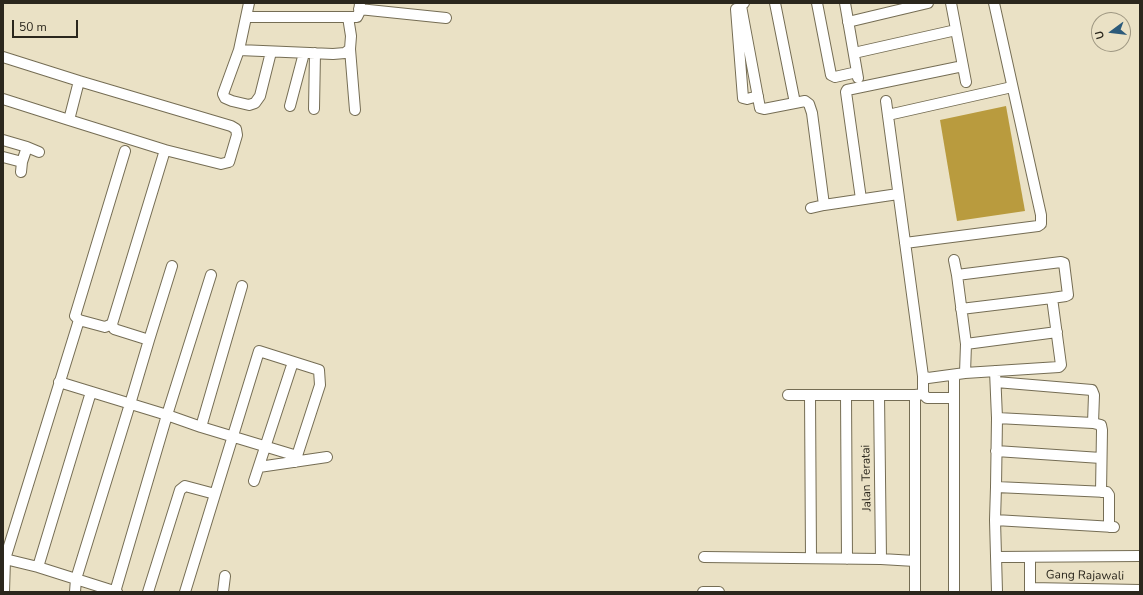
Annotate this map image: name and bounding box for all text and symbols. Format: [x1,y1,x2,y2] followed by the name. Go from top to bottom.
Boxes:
[14,12,80,38] scale bar
[1091,12,1131,52] north arrow
[19,19,47,35] text: 50 m
[1092,29,1108,41] text: U
[859,445,875,511] street label: Jalan Teratai
[1046,568,1124,584] street label: Gang Rajawali

